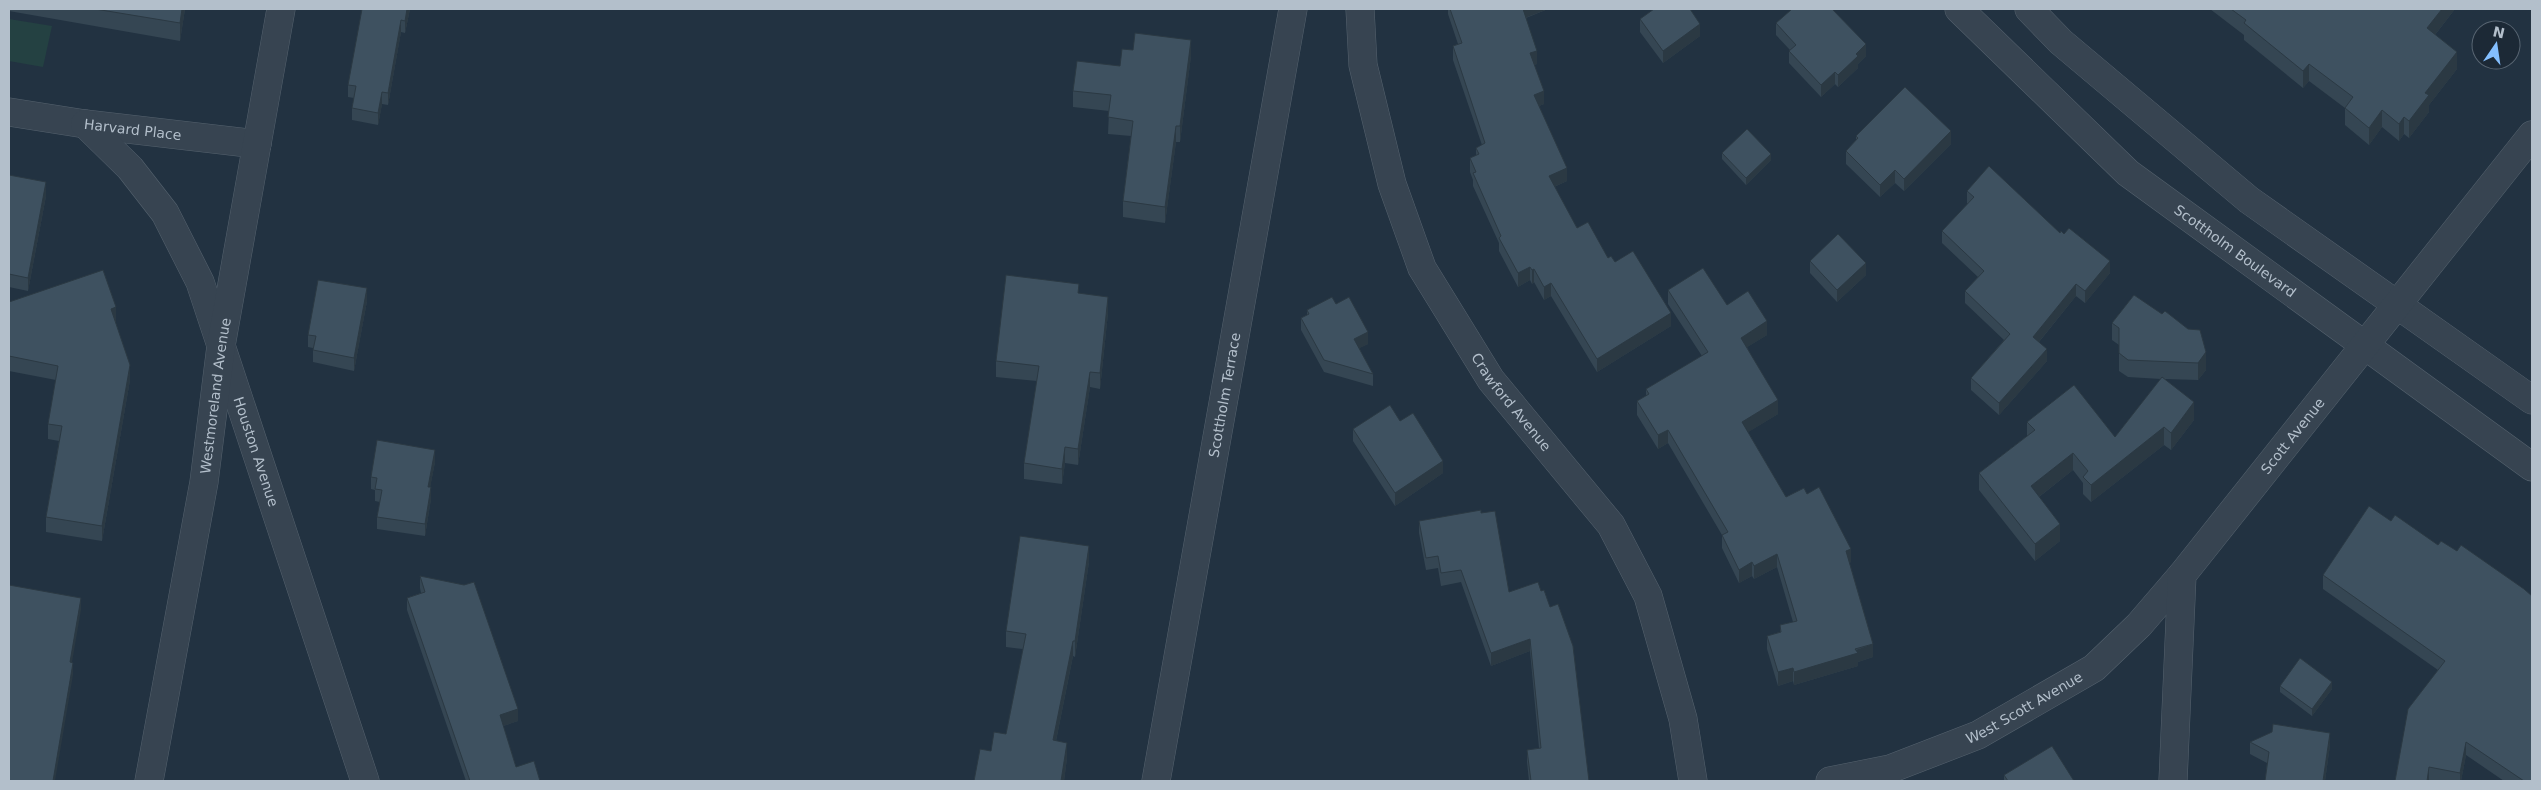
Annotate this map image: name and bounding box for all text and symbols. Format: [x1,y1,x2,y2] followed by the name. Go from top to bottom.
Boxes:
[2471,20,2521,70] north arrow
[2491,23,2506,41] text: N
[83,116,182,143] street label: Harvard Place
[2171,201,2299,301] street label: Scottholm Boulevard
[197,316,234,475] street label: Westmoreland Avenue
[1206,331,1243,459] street label: Scottholm Terrace
[1468,350,1554,454] street label: Crawford Avenue
[230,395,282,509] street label: Houston Avenue
[2258,395,2328,477] street label: Scott Avenue
[1964,668,2085,747] street label: West Scott Avenue

